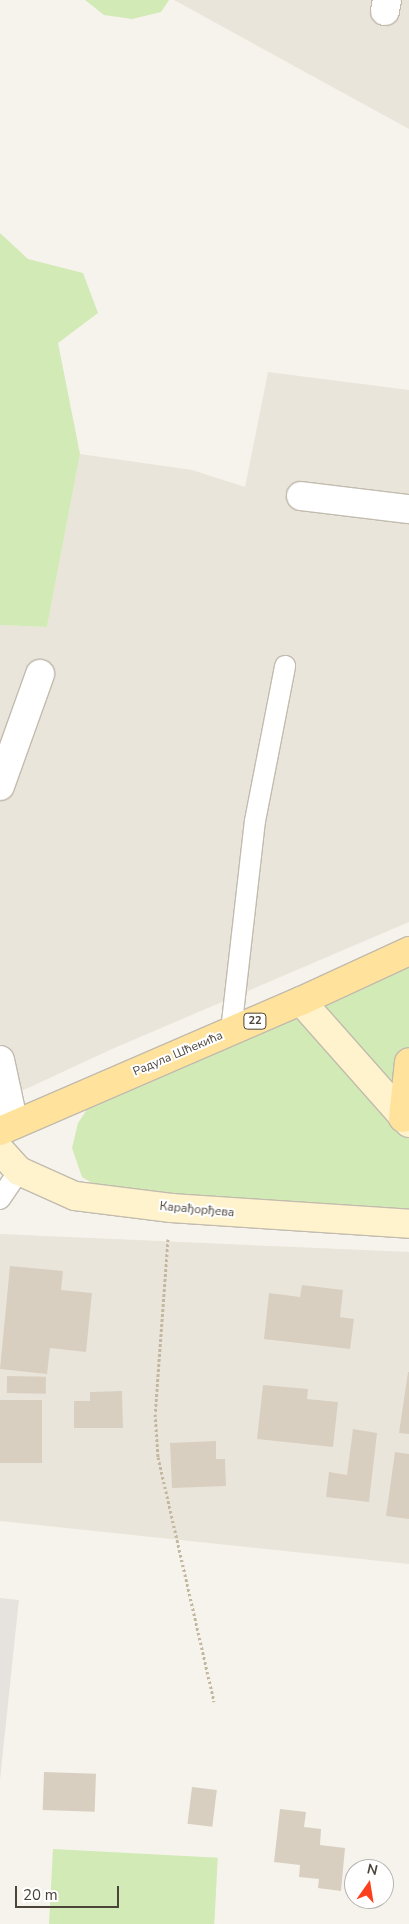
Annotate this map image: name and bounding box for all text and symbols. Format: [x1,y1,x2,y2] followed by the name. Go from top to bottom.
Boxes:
[242,1012,268,1030] road number: 22
[131,1029,225,1079] street label: Радула Шћекића
[159,1200,235,1220] street label: Карађорђева
[344,1859,394,1909] north arrow
[365,1859,379,1880] text: N
[18,1876,121,1908] scale bar
[23,1885,58,1905] text: 20 m

